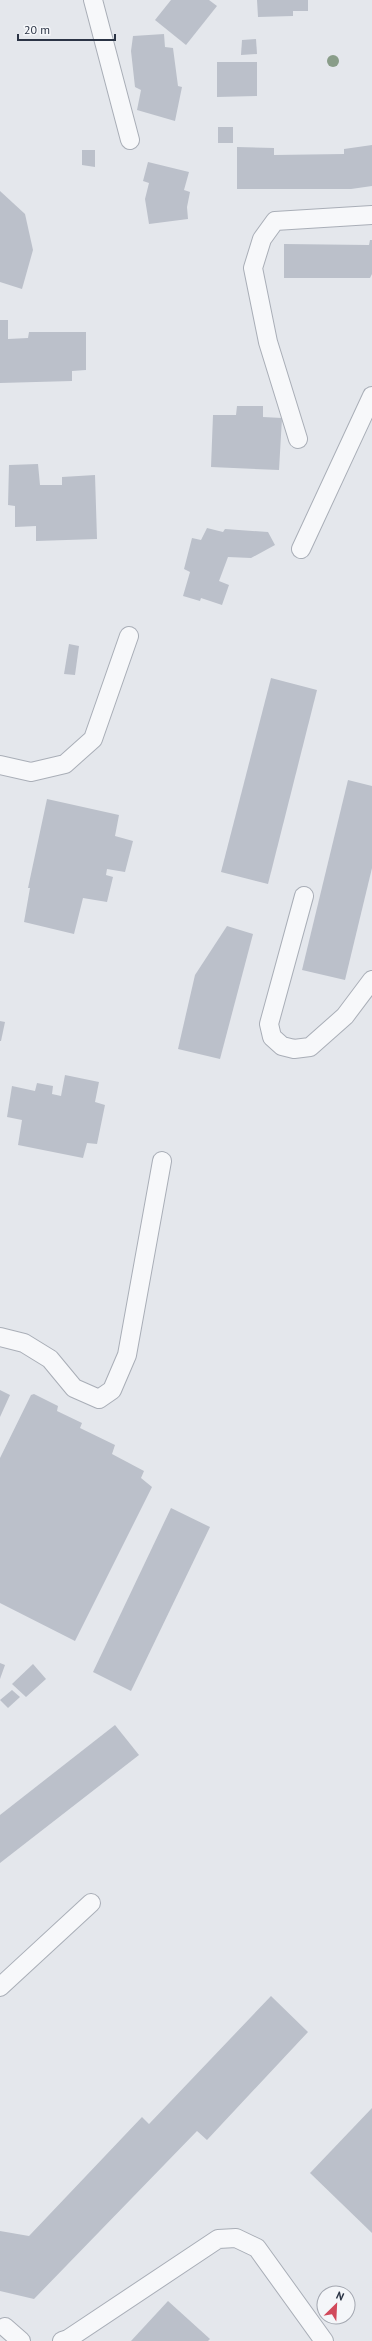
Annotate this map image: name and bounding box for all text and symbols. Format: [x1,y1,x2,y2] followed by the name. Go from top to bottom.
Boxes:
[18,16,115,42] scale bar
[24,22,50,37] text: 20 m
[316,2285,356,2325] north arrow
[334,2288,346,2304] text: N

